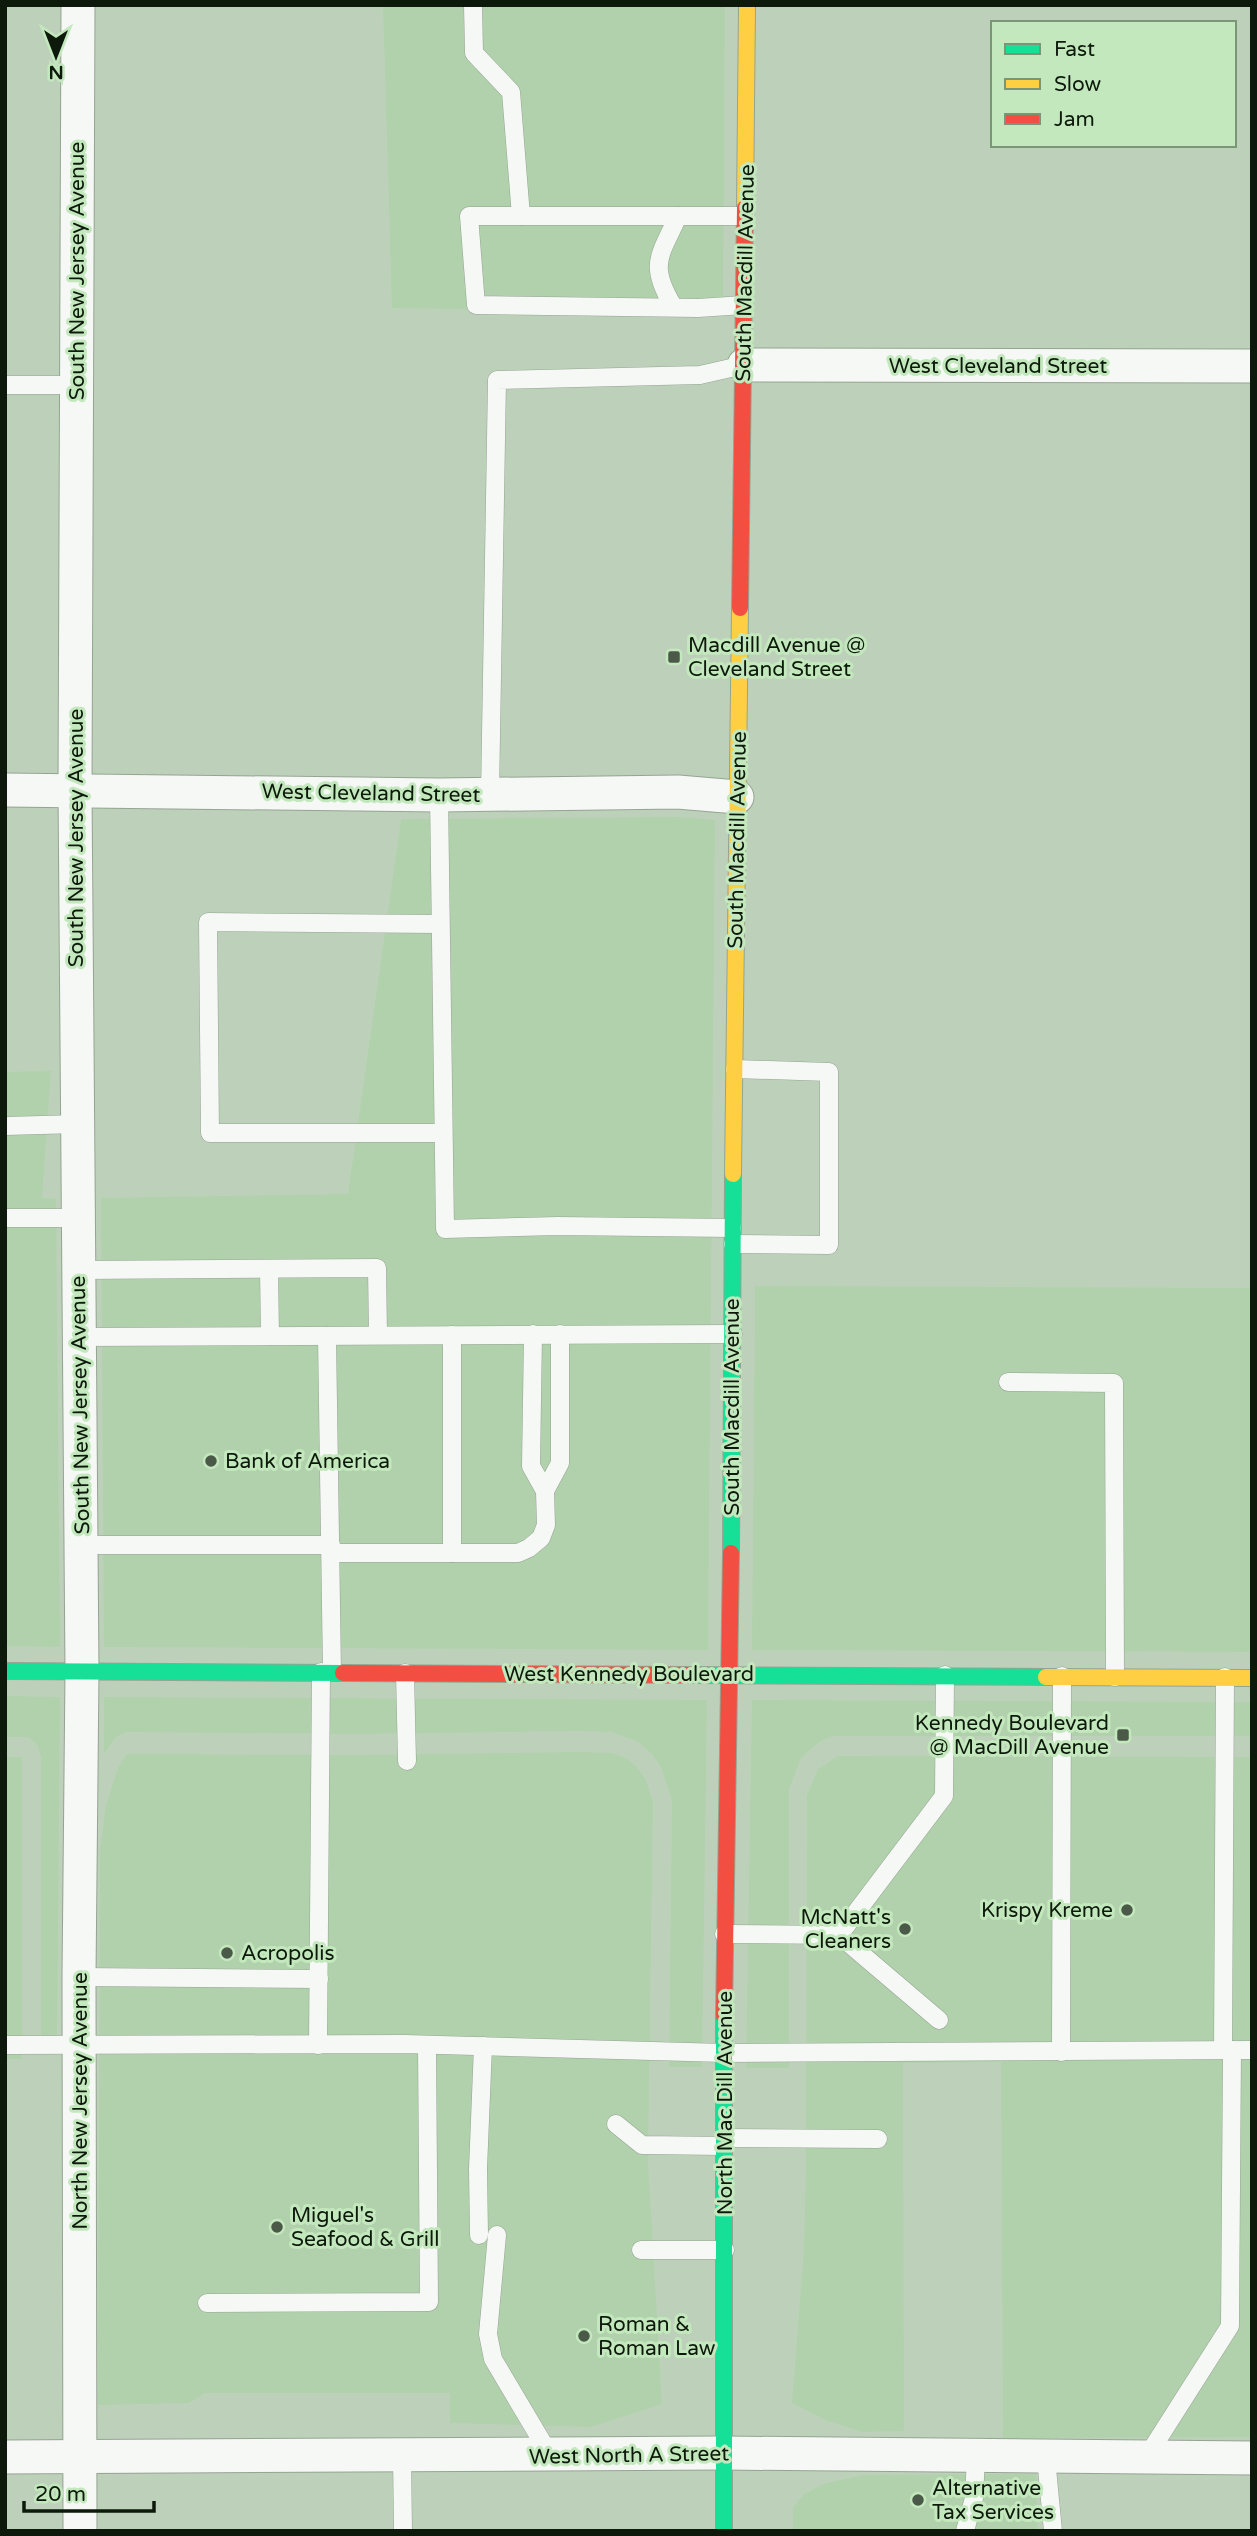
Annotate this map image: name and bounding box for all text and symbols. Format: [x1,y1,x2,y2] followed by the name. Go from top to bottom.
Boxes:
[21,21,91,91] north arrow
[991,21,1236,147] legend
[1054,37,1095,62] text: Fast
[48,61,64,83] text: N
[1054,72,1102,97] text: Slow
[1054,107,1095,132] text: Jam
[65,142,90,400] street label: South New Jersey Avenue
[731,164,760,382] street label: South Macdill Avenue
[889,354,1107,379] street label: West Cleveland Street
[688,633,865,682] place label: Macdill Avenue @ Cleveland Street
[666,649,682,665] marker: Macdill Avenue @ Cleveland Street
[64,709,89,967] street label: South New Jersey Avenue
[723,731,752,949] street label: South Macdill Avenue
[261,779,481,808] street label: West Cleveland Street
[66,1275,95,1535] street label: South New Jersey Avenue
[720,1298,745,1516] street label: South Macdill Avenue
[225,1449,390,1474] place label: Bank of America
[203,1453,219,1469] marker: Bank of America
[504,1662,754,1687] street label: West Kennedy Boulevard
[915,1711,1109,1760] place label: Kennedy Boulevard @ MacDill Avenue
[1115,1727,1131,1743] marker: Kennedy Boulevard @ MacDill Avenue
[981,1898,1113,1923] place label: Krispy Kreme
[1119,1902,1135,1918] marker: Krispy Kreme
[801,1905,891,1954] place label: McNatt's Cleaners
[897,1921,913,1937] marker: McNatt's Cleaners
[241,1941,335,1966] place label: Acropolis
[219,1945,235,1961] marker: Acropolis
[68,1972,93,2230] street label: North New Jersey Avenue
[713,1991,738,2215] street label: North Mac Dill Avenue
[291,2203,439,2252] place label: Miguel's Seafood & Grill
[269,2219,285,2235] marker: Miguel's Seafood & Grill
[598,2312,716,2361] place label: Roman & Roman Law
[576,2328,592,2344] marker: Roman & Roman Law
[529,2441,729,2470] street label: West North A Street
[24,2470,154,2514] scale bar
[932,2476,1054,2525] place label: Alternative Tax Services
[35,2482,86,2507] text: 20 m
[910,2492,926,2508] marker: Alternative Tax Services

